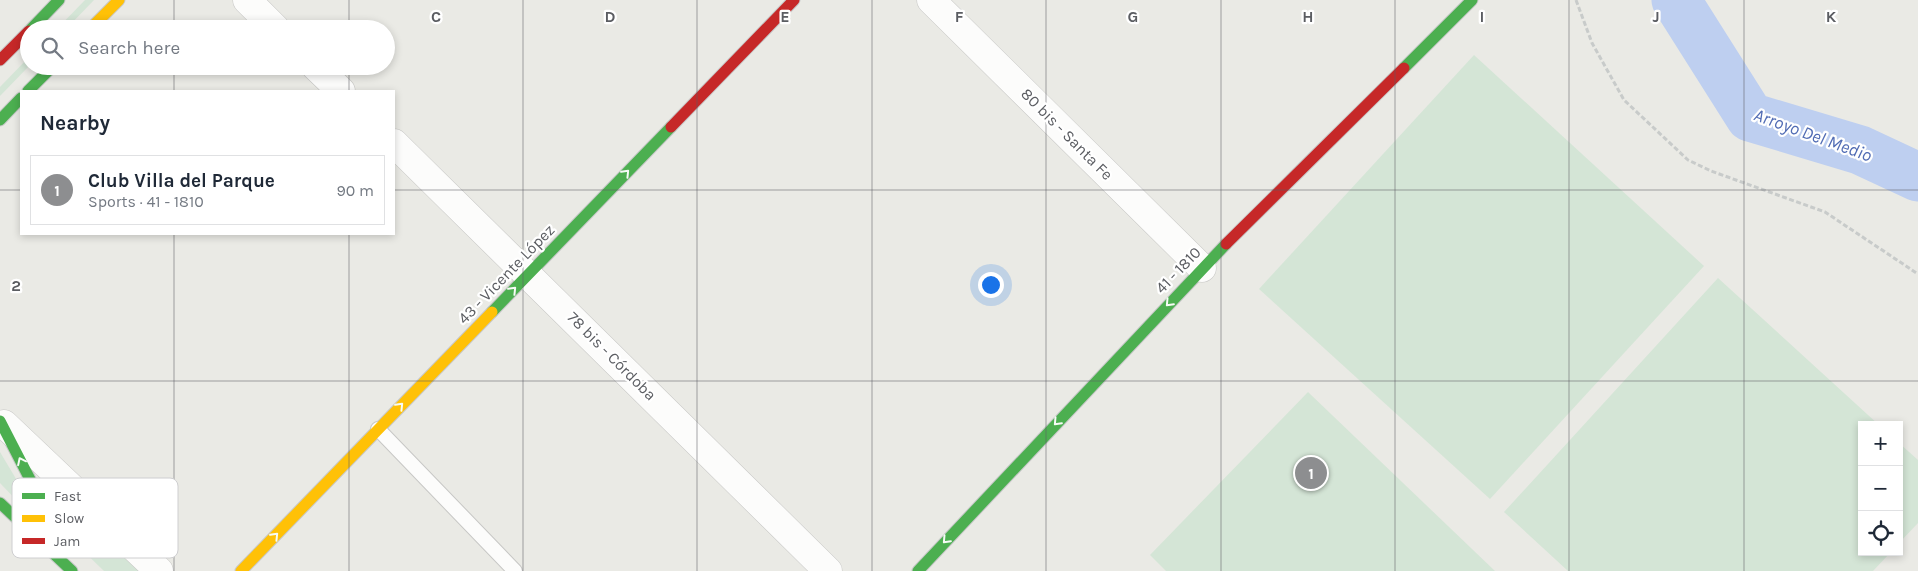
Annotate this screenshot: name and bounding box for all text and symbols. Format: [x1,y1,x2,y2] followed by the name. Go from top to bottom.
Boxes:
[431,7,441,26] text: C
[605,7,616,26] text: D
[780,7,790,26] text: E
[955,7,964,26] text: F
[1128,7,1138,26] text: G
[1302,7,1314,26] text: H
[1480,7,1484,26] text: I
[1652,7,1660,26] text: J
[1826,7,1837,26] text: K
[20,20,395,75] search box
[38,34,66,62] icon: search
[78,37,180,59] text: Search here
[1017,84,1117,184] street label: 80 bis - Santa Fe
[1751,103,1875,167] water label: Arroyo Del Medio
[40,111,110,135] text: Nearby
[88,170,275,192] text: Club Villa del Parque
[620,170,629,179] one-way arrow
[54,181,60,200] text: 1
[336,181,374,200] text: 90 m
[88,192,204,211] text: Sports · 41 - 1810
[454,220,558,328] street label: 43 - Vicente López
[1151,243,1205,297] street label: 41 - 1810
[978,272,1004,298] your location
[11,276,21,295] text: 2
[507,287,516,296] one-way arrow
[1166,298,1175,307] one-way arrow
[564,308,660,404] street label: 78 bis - Córdoba
[394,403,403,412] one-way arrow
[1054,416,1063,425] one-way arrow
[1858,421,1903,556] map controls
[1858,421,1903,466] button: +
[1295,454,1327,492] pin: 1
[17,457,28,466] one-way arrow
[1858,466,1903,511] button: −
[12,478,178,558] legend
[54,488,81,505] text: Fast
[54,510,84,527] text: Slow
[1858,511,1903,556] button: locate
[54,533,80,550] text: Jam
[269,533,278,542] one-way arrow
[943,535,952,544] one-way arrow

